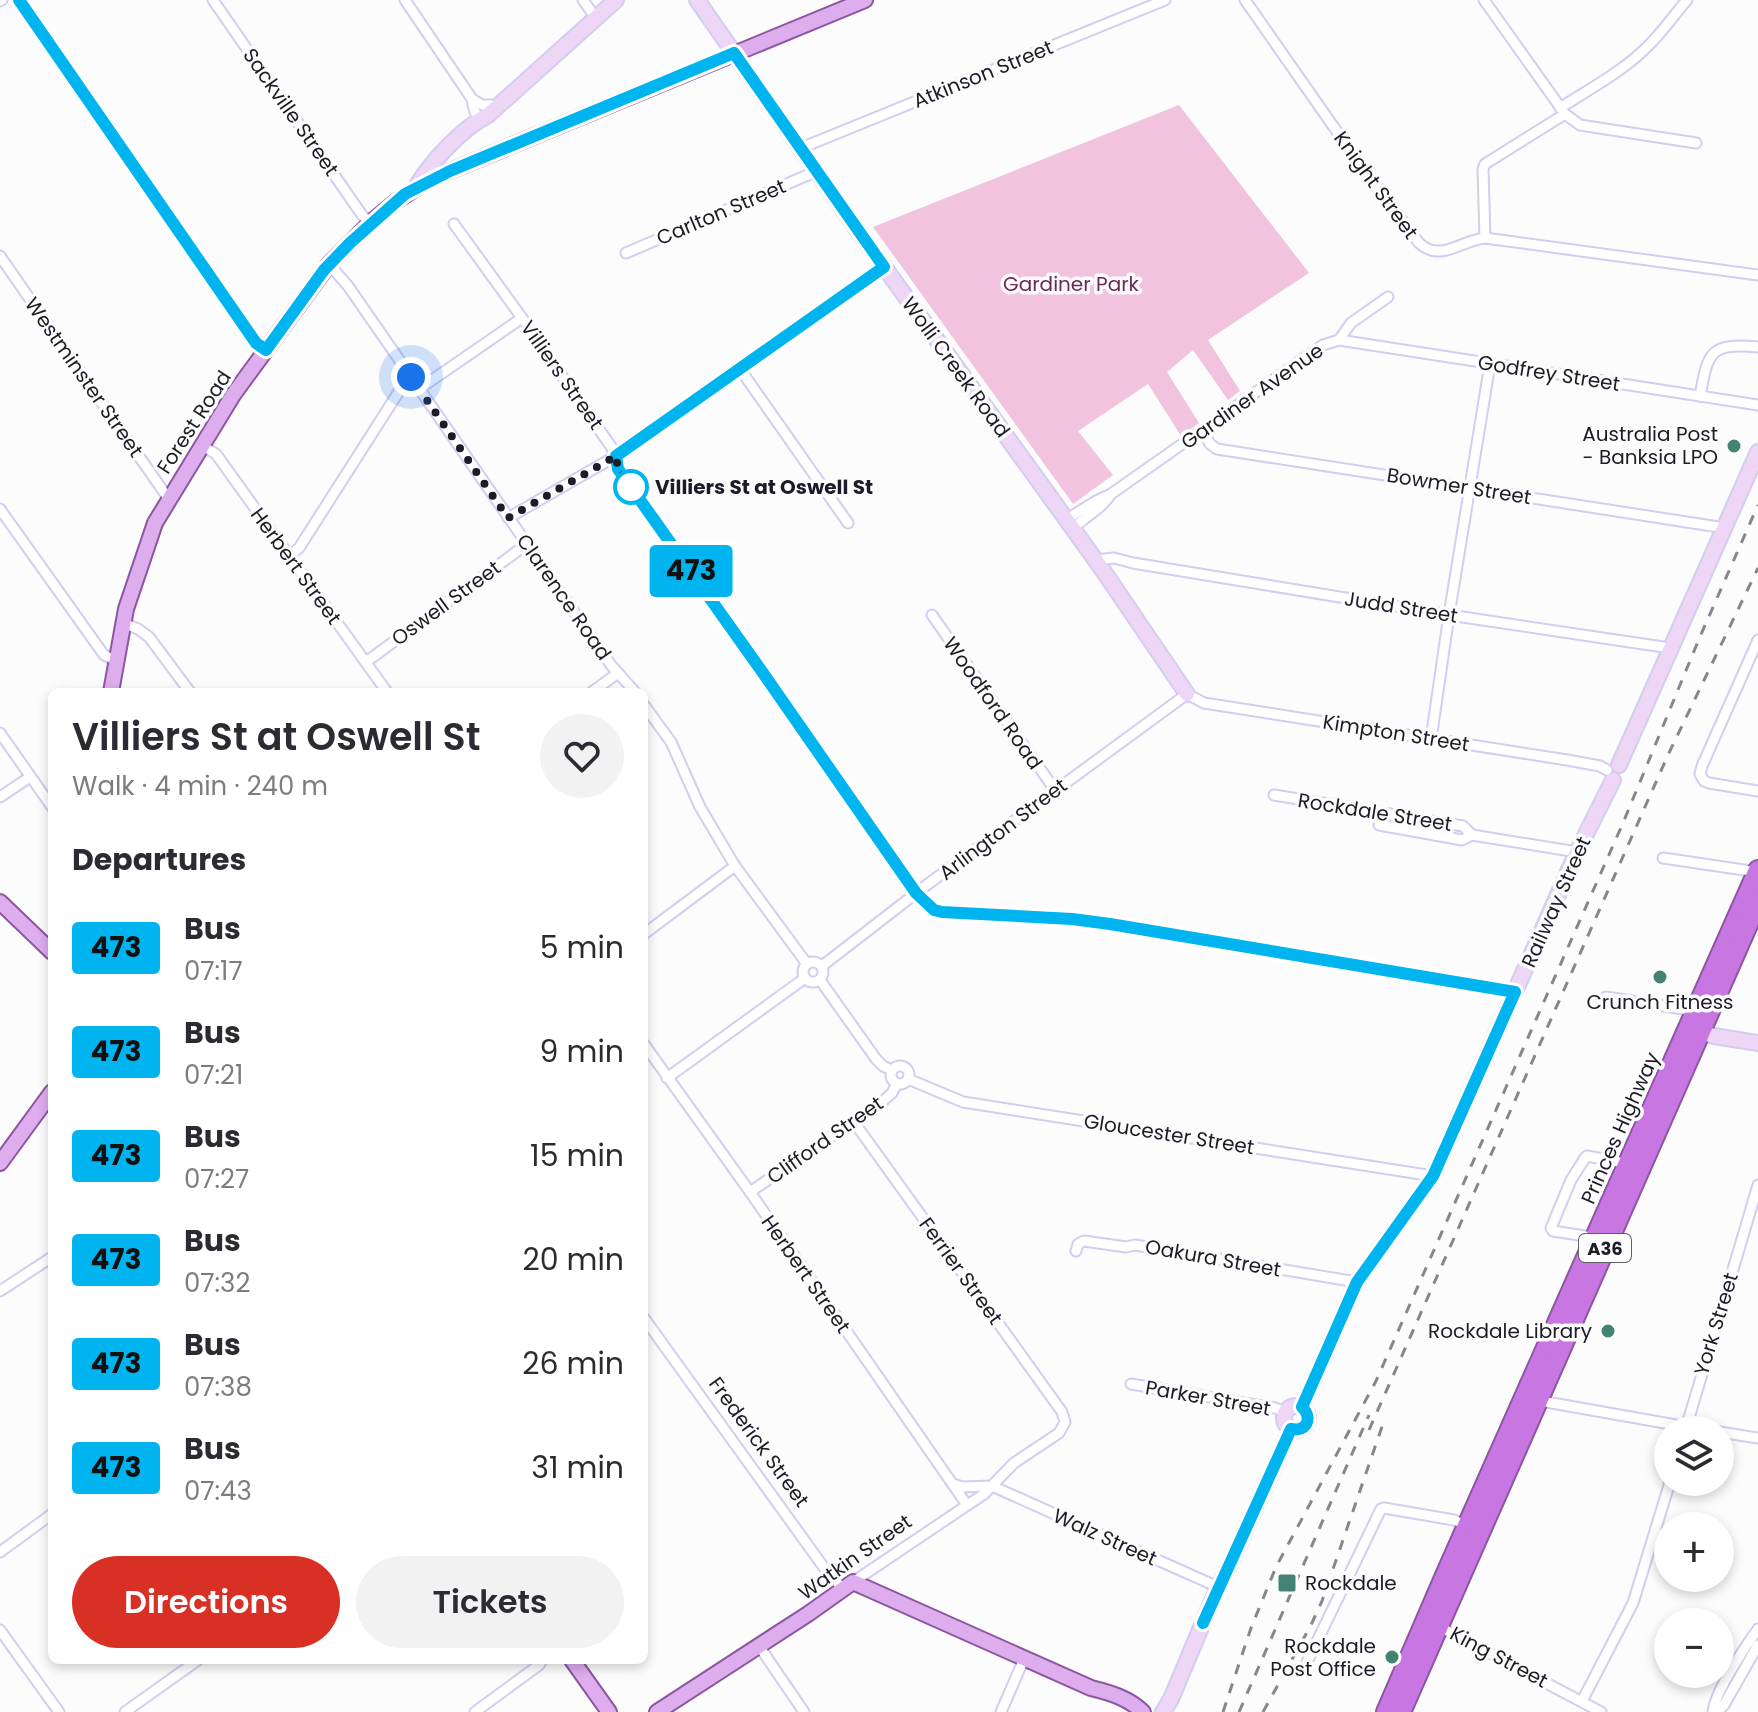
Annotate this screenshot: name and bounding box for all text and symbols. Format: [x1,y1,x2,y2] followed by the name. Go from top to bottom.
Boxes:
[909,33,1057,115] street label: Atkinson Street
[237,43,345,181] street label: Sackville Street
[1327,125,1425,245] street label: Knight Street
[652,172,790,252] street label: Carlton Street
[1003,270,1140,298] park label: Gardiner Park
[18,291,150,463] street label: Westminster Street
[895,291,1017,443] street label: Wolli Creek Road
[514,315,610,435] street label: Villiers Street
[1175,336,1329,456] street label: Gardiner Avenue
[1476,348,1622,398] street label: Godfrey Street
[391,357,431,397] your location
[150,365,238,479] street label: Forest Road
[1582,420,1718,471] place label: Australia Post - Banksia LPO
[1725,437,1743,455] marker: Australia Post - Banksia LPO
[1385,461,1533,511] street label: Bowmer Street
[614,470,648,504] marker: Villiers St at Oswell St
[655,473,873,501] place label: Villiers St at Oswell St
[244,502,348,630] street label: Herbert Street
[510,528,618,666] street label: Clarence Road
[645,545,737,597] line badge: 473
[666,551,716,590] text: 473
[386,554,506,652] street label: Oswell Street
[1342,584,1460,630] street label: Judd Street
[937,631,1049,775] street label: Woodford Road
[1321,708,1471,758] street label: Kimpton Street
[72,710,480,763] text: Villiers St at Oswell St
[540,714,624,798] button: heart
[72,768,328,804] text: Walk · 4 min · 240 m
[933,772,1073,886] street label: Arlington Street
[1296,786,1454,838] street label: Rockdale Street
[1515,832,1597,972] street label: Railway Street
[72,838,246,881] text: Departures
[184,907,241,950] text: Bus
[540,926,624,969] text: 5 min
[91,928,141,967] text: 473
[184,953,243,989] text: 07:17
[1651,968,1669,986] marker: Crunch Fitness
[1586,988,1734,1016] place label: Crunch Fitness
[184,1011,241,1054] text: Bus
[540,1030,624,1073] text: 9 min
[91,1032,141,1071] text: 473
[1574,1048,1666,1208] street label: Princes Highway
[184,1057,243,1093] text: 07:21
[761,1089,889,1191] street label: Clifford Street
[1082,1107,1256,1161] street label: Gloucester Street
[184,1115,241,1158] text: Bus
[530,1134,624,1177] text: 15 min
[91,1136,141,1175] text: 473
[184,1161,249,1197] text: 07:27
[755,1209,857,1339] street label: Herbert Street
[913,1212,1009,1330] street label: Ferrier Street
[184,1219,241,1262] text: Bus
[1143,1232,1283,1284] street label: Oakura Street
[1579,1234,1631,1262] road number: A36
[522,1238,624,1281] text: 20 min
[91,1240,141,1279] text: 473
[184,1265,250,1301] text: 07:32
[1687,1269,1745,1379] street label: York Street
[1428,1317,1592,1345] place label: Rockdale Library
[1599,1322,1617,1340] marker: Rockdale Library
[184,1323,241,1366] text: Bus
[522,1342,624,1385] text: 26 min
[91,1344,141,1383] text: 473
[184,1369,252,1405] text: 07:38
[702,1371,816,1513] street label: Frederick Street
[1143,1373,1273,1423] street label: Parker Street
[1654,1416,1734,1688] map controls
[1654,1416,1734,1496] button: layers
[184,1427,241,1470] text: Bus
[531,1446,624,1489] text: 31 min
[91,1448,141,1487] text: 473
[184,1473,252,1509] text: 07:43
[1049,1502,1161,1572] street label: Walz Street
[793,1508,917,1606] street label: Watkin Street
[1654,1512,1734,1592] button: +
[72,1556,340,1648] button: Directions
[356,1556,624,1648] button: Tickets
[1305,1569,1397,1597] place label: Rockdale
[1276,1572,1298,1594] marker: Rockdale
[1654,1608,1734,1688] button: −
[1445,1619,1553,1695] street label: King Street
[1270,1632,1376,1683] place label: Rockdale Post Office
[1383,1648,1401,1666] marker: Rockdale Post Office

